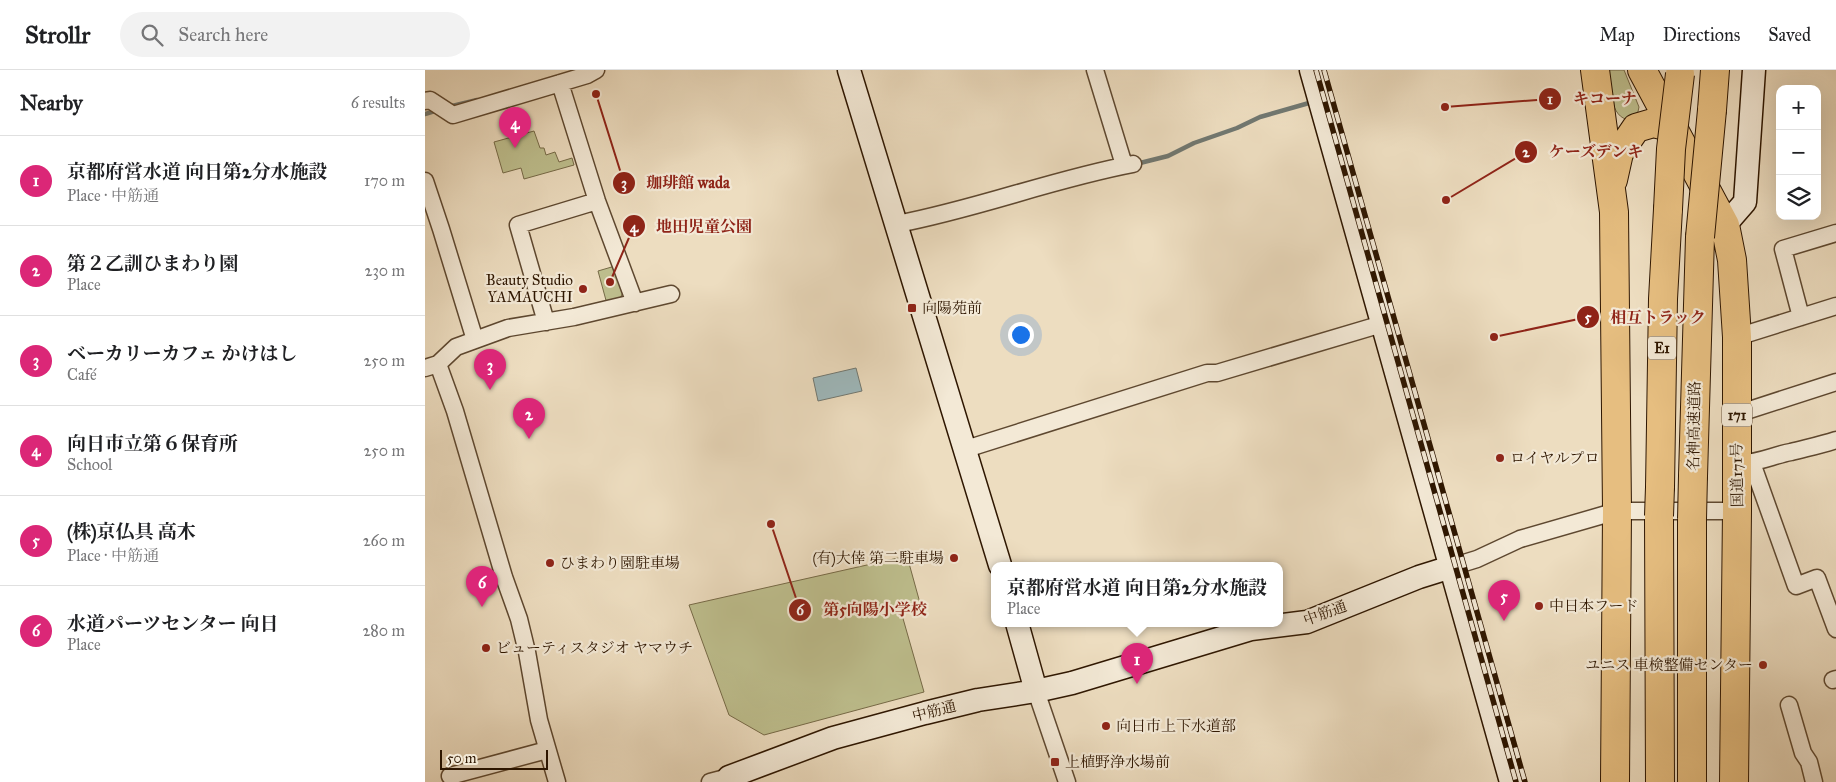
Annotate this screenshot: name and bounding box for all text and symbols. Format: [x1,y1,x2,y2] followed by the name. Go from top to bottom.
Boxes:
[120,12,470,57] search box
[25,20,90,50] text: Strollr
[138,21,166,49] icon: search
[178,23,268,46] text: Search here
[1599,24,1635,46] text: Map
[1663,24,1740,46] text: Directions
[1768,24,1811,46] text: Saved
[1538,83,1647,114] callout: キコーナ
[1776,85,1821,220] map controls
[1776,85,1821,130] button: +
[1573,89,1637,108] text: キコーナ
[20,90,83,116] text: Nearby
[1547,90,1553,108] text: 1
[351,93,405,112] text: 6 results
[499,107,531,148] pin: 4
[1776,130,1821,175] button: −
[1513,136,1654,167] callout: ケーズデンキ
[1549,142,1643,161] text: ケーズデンキ
[1522,143,1530,161] text: 2
[67,160,327,183] text: 京都府営水道 向日第2分水施設
[611,167,740,198] callout: 珈琲館 wada
[33,171,39,190] text: 1
[364,171,405,190] text: 170 m
[646,173,731,192] text: 珈琲館 wada
[621,174,627,193] text: 3
[1776,175,1821,220] button: layers
[67,186,159,205] text: Place · 中筋通
[621,211,762,242] callout: 地田児童公園
[656,217,752,236] text: 地田児童公園
[630,218,639,237] text: 4
[67,252,238,275] text: 第２乙訓ひまわり園
[32,261,40,280] text: 2
[365,261,405,280] text: 230 m
[486,271,573,306] place label: Beauty Studio YAMAUCHI
[67,275,101,294] text: Place
[577,283,589,295] marker: Beauty Studio YAMAUCHI
[922,299,982,317] place label: 向陽苑前
[1575,301,1716,332] callout: 相互トラック
[906,302,918,314] marker: 向陽苑前
[1585,308,1592,326] text: 5
[1610,308,1706,327] text: 相互トラック
[1008,322,1034,348] your location
[1648,336,1676,360] road number: E1
[67,342,297,365] text: ベーカリーカフェ かけはし
[474,349,506,390] pin: 3
[33,351,39,370] text: 3
[364,351,405,370] text: 250 m
[67,365,97,384] text: Café
[1684,381,1704,471] street label: 名神高速道路
[513,398,545,439] pin: 2
[1722,404,1752,426] road number: 171
[67,432,238,455] text: 向日市立第６保育所
[32,441,40,460] text: 4
[364,441,405,460] text: 250 m
[1727,442,1747,508] street label: 国道171号
[1510,449,1599,467] place label: ロイヤルプロ
[1494,452,1506,464] marker: ロイヤルプロ
[67,455,112,474] text: School
[67,520,196,543] text: (株)京仏具 高木
[32,531,40,550] text: 5
[363,531,405,550] text: 260 m
[67,546,159,565] text: Place · 中筋通
[812,549,944,568] place label: (有)大倖 第二駐車場
[948,552,960,564] marker: (有)大倖 第二駐車場
[560,554,680,572] place label: ひまわり園駐車場
[544,557,556,569] marker: ひまわり園駐車場
[991,562,1283,627] popup
[466,566,498,607] pin: 6
[1007,576,1267,599] text: 京都府営水道 向日第2分水施設
[1488,580,1520,621] pin: 5
[788,594,936,625] callout: 第5向陽小学校
[1301,597,1349,629] street label: 中筋通
[1549,597,1639,615] place label: 中日本フード
[1007,599,1040,618] text: Place
[823,600,928,619] text: 第5向陽小学校
[1533,600,1545,612] marker: 中日本フード
[796,601,805,619] text: 6
[67,612,279,635] text: 水道パーツセンター 向日
[32,621,40,640] text: 6
[362,621,405,640] text: 280 m
[67,635,101,654] text: Place
[496,639,693,657] place label: ビューティスタジオ ヤマウチ
[480,642,492,654] marker: ビューティスタジオ ヤマウチ
[1121,643,1153,684] pin: 1
[1585,656,1753,674] place label: ユニス 車検整備センター
[1757,659,1769,671] marker: ユニス 車検整備センター
[910,697,958,725] street label: 中筋通
[1116,717,1236,735] place label: 向日市上下水道部
[1100,720,1112,732] marker: 向日市上下水道部
[440,747,547,770] scale bar
[447,750,476,767] text: 50 m
[1065,753,1170,771] place label: 上植野浄水場前
[1049,756,1061,768] marker: 上植野浄水場前

